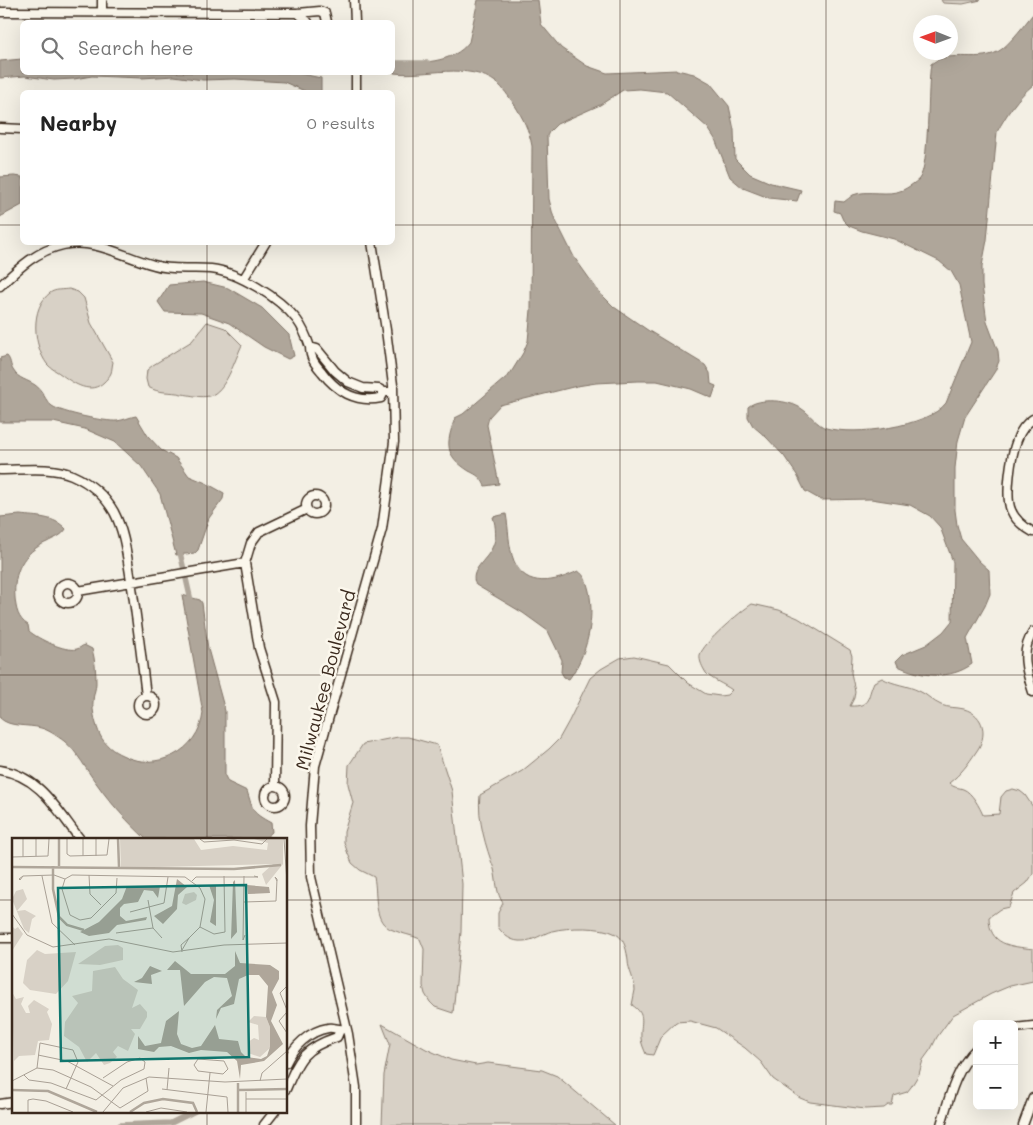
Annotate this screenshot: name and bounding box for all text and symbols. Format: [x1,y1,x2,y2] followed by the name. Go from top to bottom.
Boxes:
[913,15,958,60] north arrow
[20,20,395,75] search box
[38,34,66,62] icon: search
[78,35,194,60] text: Search here
[40,109,117,136] text: Nearby
[307,112,375,133] text: 0 results
[289,587,361,772] street label: Milwaukee Boulevard
[12,838,288,1112] inset map
[973,1020,1018,1110] map controls
[973,1020,1018,1065] button: +
[973,1065,1018,1110] button: −

